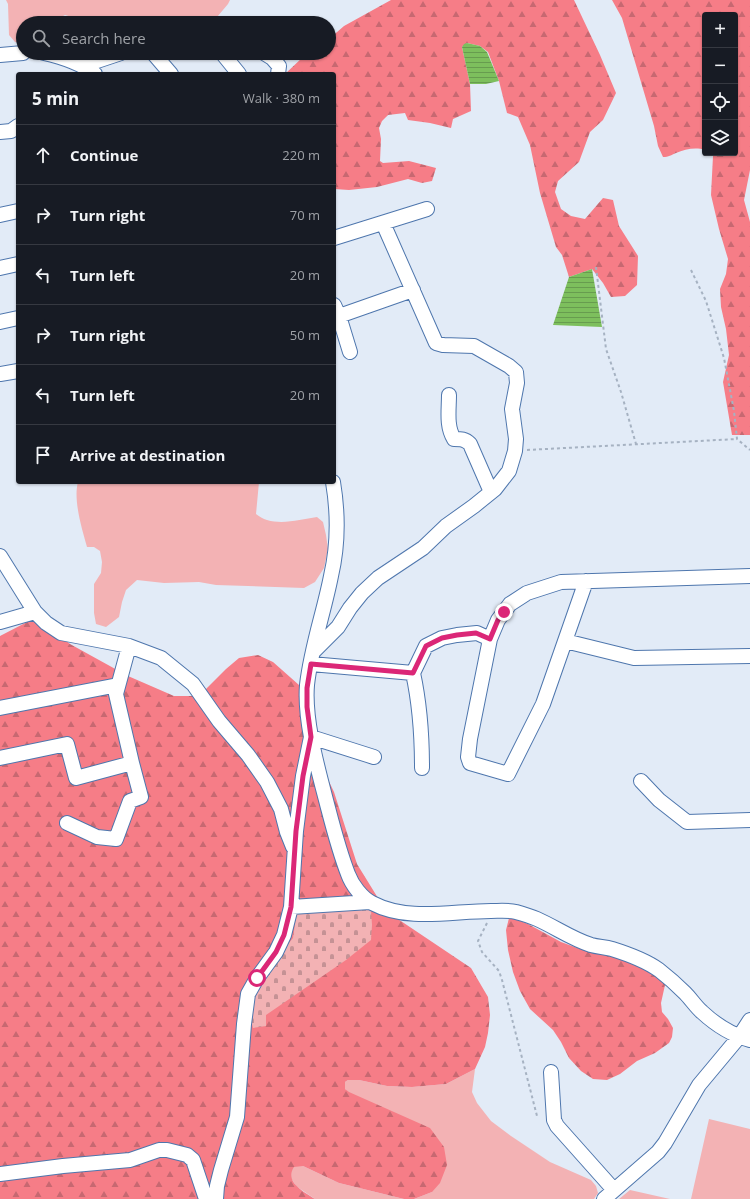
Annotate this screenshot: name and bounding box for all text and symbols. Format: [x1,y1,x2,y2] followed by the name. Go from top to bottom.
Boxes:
[702,12,738,156] map controls
[702,12,738,48] button: +
[16,16,336,60] search box
[30,27,52,49] icon: search
[62,28,146,48] text: Search here
[702,48,738,84] button: −
[702,84,738,120] button: locate
[32,87,79,110] text: 5 min
[243,89,320,107] text: Walk · 380 m
[702,120,738,156] button: layers
[32,144,54,166] icon: ahead
[70,145,138,165] text: Continue
[282,146,320,164] text: 220 m
[32,204,54,226] icon: right
[70,205,145,225] text: Turn right
[290,206,320,224] text: 70 m
[32,264,54,286] icon: left
[70,265,135,285] text: Turn left
[290,266,320,284] text: 20 m
[32,324,54,346] icon: right
[70,325,145,345] text: Turn right
[290,326,320,344] text: 50 m
[32,384,54,406] icon: left
[70,385,135,405] text: Turn left
[290,386,320,404] text: 20 m
[32,444,54,466] icon: arrive
[70,445,225,465] text: Arrive at destination
[495,603,513,621] route end
[248,969,266,987] route start

